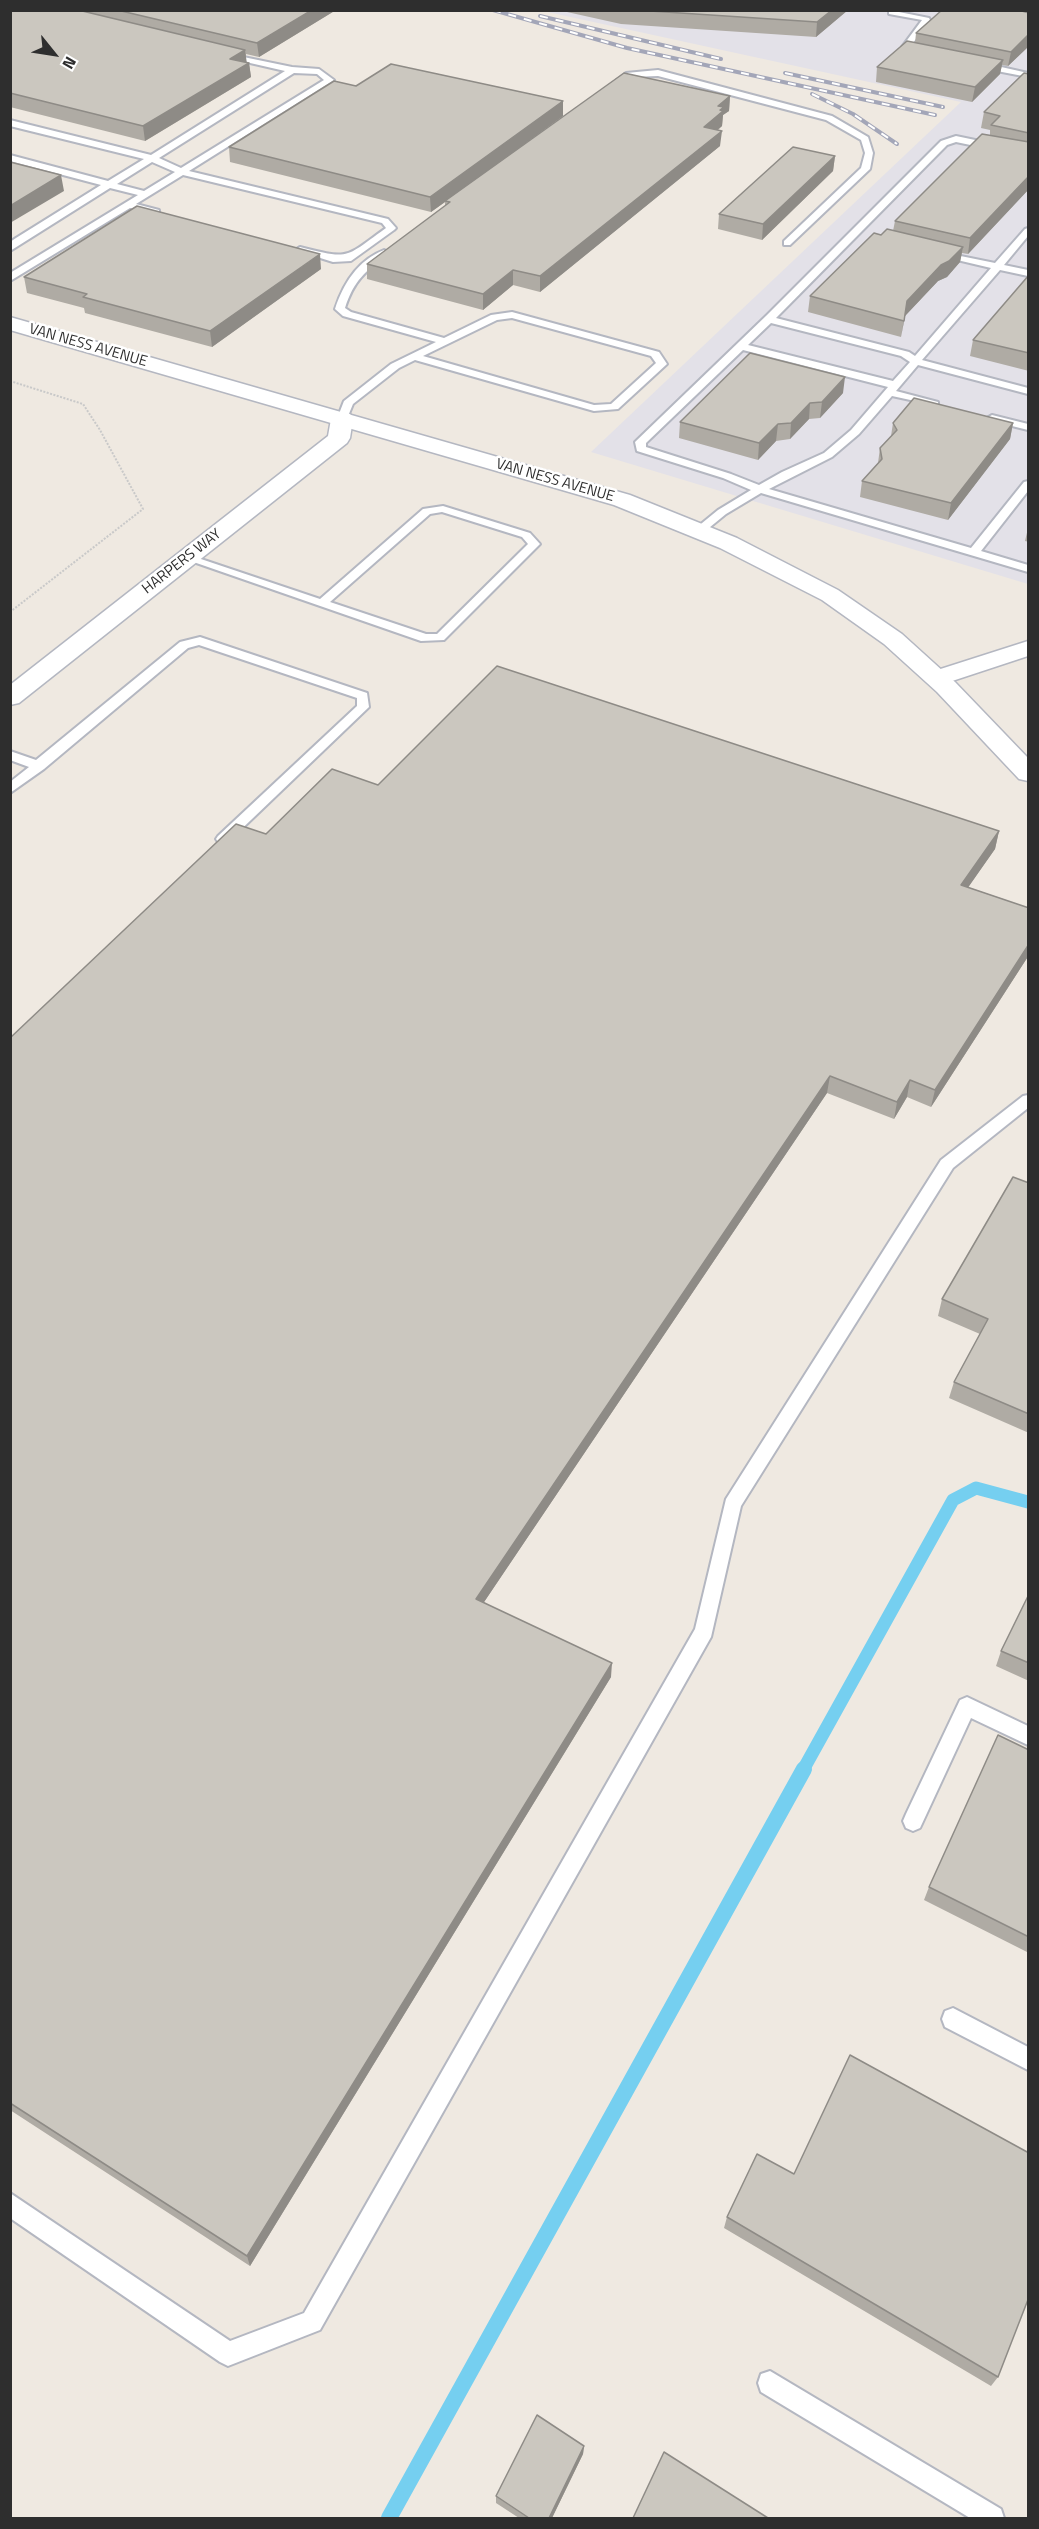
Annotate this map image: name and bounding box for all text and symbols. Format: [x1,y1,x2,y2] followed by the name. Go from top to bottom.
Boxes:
[24,24,84,84] north arrow
[56,52,83,74] text: N
[27,320,149,372] street label: VAN NESS AVENUE
[494,455,616,507] street label: VAN NESS AVENUE
[139,526,225,598] street label: HARPERS WAY

